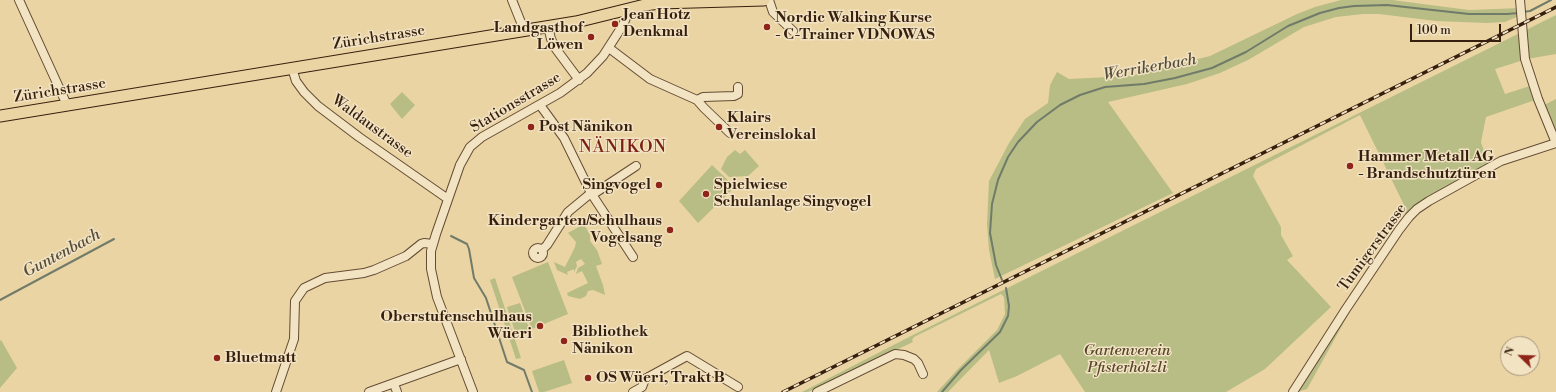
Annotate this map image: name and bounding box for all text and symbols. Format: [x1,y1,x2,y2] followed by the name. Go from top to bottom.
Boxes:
[623,6,690,41] place label: Jean Hotz Denkmal
[775,9,935,44] place label: Nordic Walking Kurse - C-Trainer VDNOWAS
[1412,16,1503,42] scale bar
[494,19,583,54] place label: Landgasthof Löwen
[610,19,620,29] marker: Jean Hotz Denkmal
[332,22,426,54] street label: Zürichstrasse
[762,22,772,32] marker: Nordic Walking Kurse - C-Trainer VDNOWAS
[1417,23,1451,38] text: 100 m
[586,32,596,42] marker: Landgasthof Löwen
[1102,50,1198,86] water label: Werrikerbach
[467,69,565,137] street label: Stationsstrasse
[13,75,107,107] street label: Zürichstrasse
[328,91,416,163] street label: Waldaustrasse
[727,109,816,144] place label: Klairs Vereinslokal
[539,118,633,136] place label: Post Nänikon
[526,122,536,132] marker: Post Nänikon
[714,122,724,132] marker: Klairs Vereinslokal
[579,138,667,158] district label: NÄNIKON
[1358,148,1496,183] place label: Hammer Metall AG - Brandschutztüren
[1345,161,1355,171] marker: Hammer Metall AG - Brandschutztüren
[583,176,651,194] place label: Singvogel
[714,176,871,211] place label: Spielwiese Schulanlage Singvogel
[654,180,664,190] marker: Singvogel
[701,189,711,199] marker: Spielwiese Schulanlage Singvogel
[1335,201,1411,295] street label: Tumigerstrasse
[488,212,662,247] place label: Kindergarten/Schulhaus Vogelsang
[665,225,675,235] marker: Kindergarten/Schulhaus Vogelsang
[20,226,104,282] water label: Guntenbach
[381,308,532,343] place label: Oberstufenschulhaus Wüeri
[535,321,545,331] marker: Oberstufenschulhaus Wüeri
[572,323,648,358] place label: Bibliothek Nänikon
[559,336,569,346] marker: Bibliothek Nänikon
[1500,336,1540,376] north arrow
[1084,342,1170,377] park label: Gartenverein Pfisterhölzli
[1502,345,1518,358] text: N
[225,349,296,367] place label: Bluetmatt
[212,353,222,363] marker: Bluetmatt
[596,369,725,387] place label: OS Wüeri, Trakt B
[583,373,593,383] marker: OS Wüeri, Trakt B

